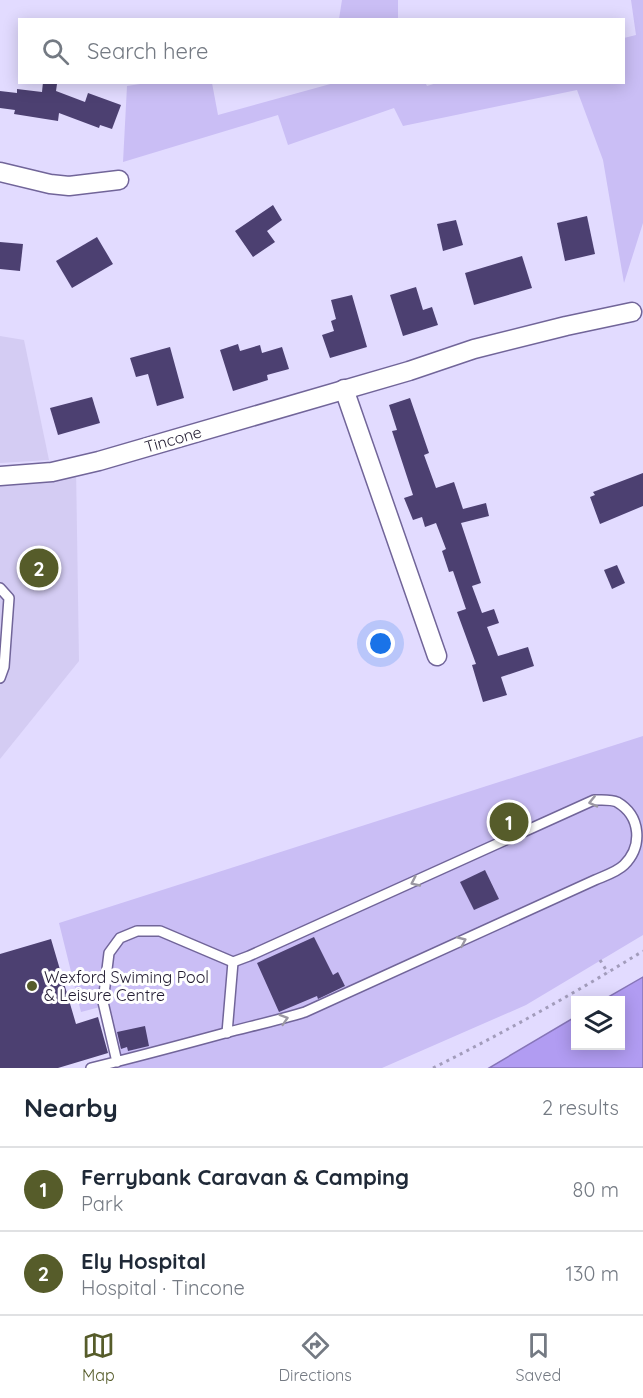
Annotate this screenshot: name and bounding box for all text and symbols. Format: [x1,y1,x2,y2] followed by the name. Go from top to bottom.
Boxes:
[18,18,625,84] search box
[39,35,72,68] icon: search
[87,37,208,65] text: Search here
[142,421,204,457] street label: Tincone
[20,546,58,590] pin: 2
[366,629,395,658] your location
[588,795,598,808] one-way arrow
[490,800,528,844] pin: 1
[410,874,421,886] one-way arrow
[456,936,467,948] one-way arrow
[44,967,209,1005] place label: Wexford Swiming Pool & Leisure Centre
[25,979,39,993] marker: Wexford Swiming Pool & Leisure Centre
[571,996,625,1050] map controls
[571,996,625,1050] button: layers
[278,1014,289,1026] one-way arrow
[24,1091,118,1124] text: Nearby
[542,1095,619,1120] text: 2 results
[81,1163,409,1191] text: Ferrybank Caravan & Camping
[40,1177,47,1202] text: 1
[573,1177,619,1202] text: 80 m
[81,1191,123,1216] text: Park
[81,1247,206,1275] text: Ely Hospital
[38,1261,49,1286] text: 2
[566,1261,619,1286] text: 130 m
[81,1275,245,1300] text: Hospital · Tincone
[82,1329,115,1385] tab: Map
[279,1329,352,1385] tab: Directions
[516,1329,561,1385] tab: Saved

